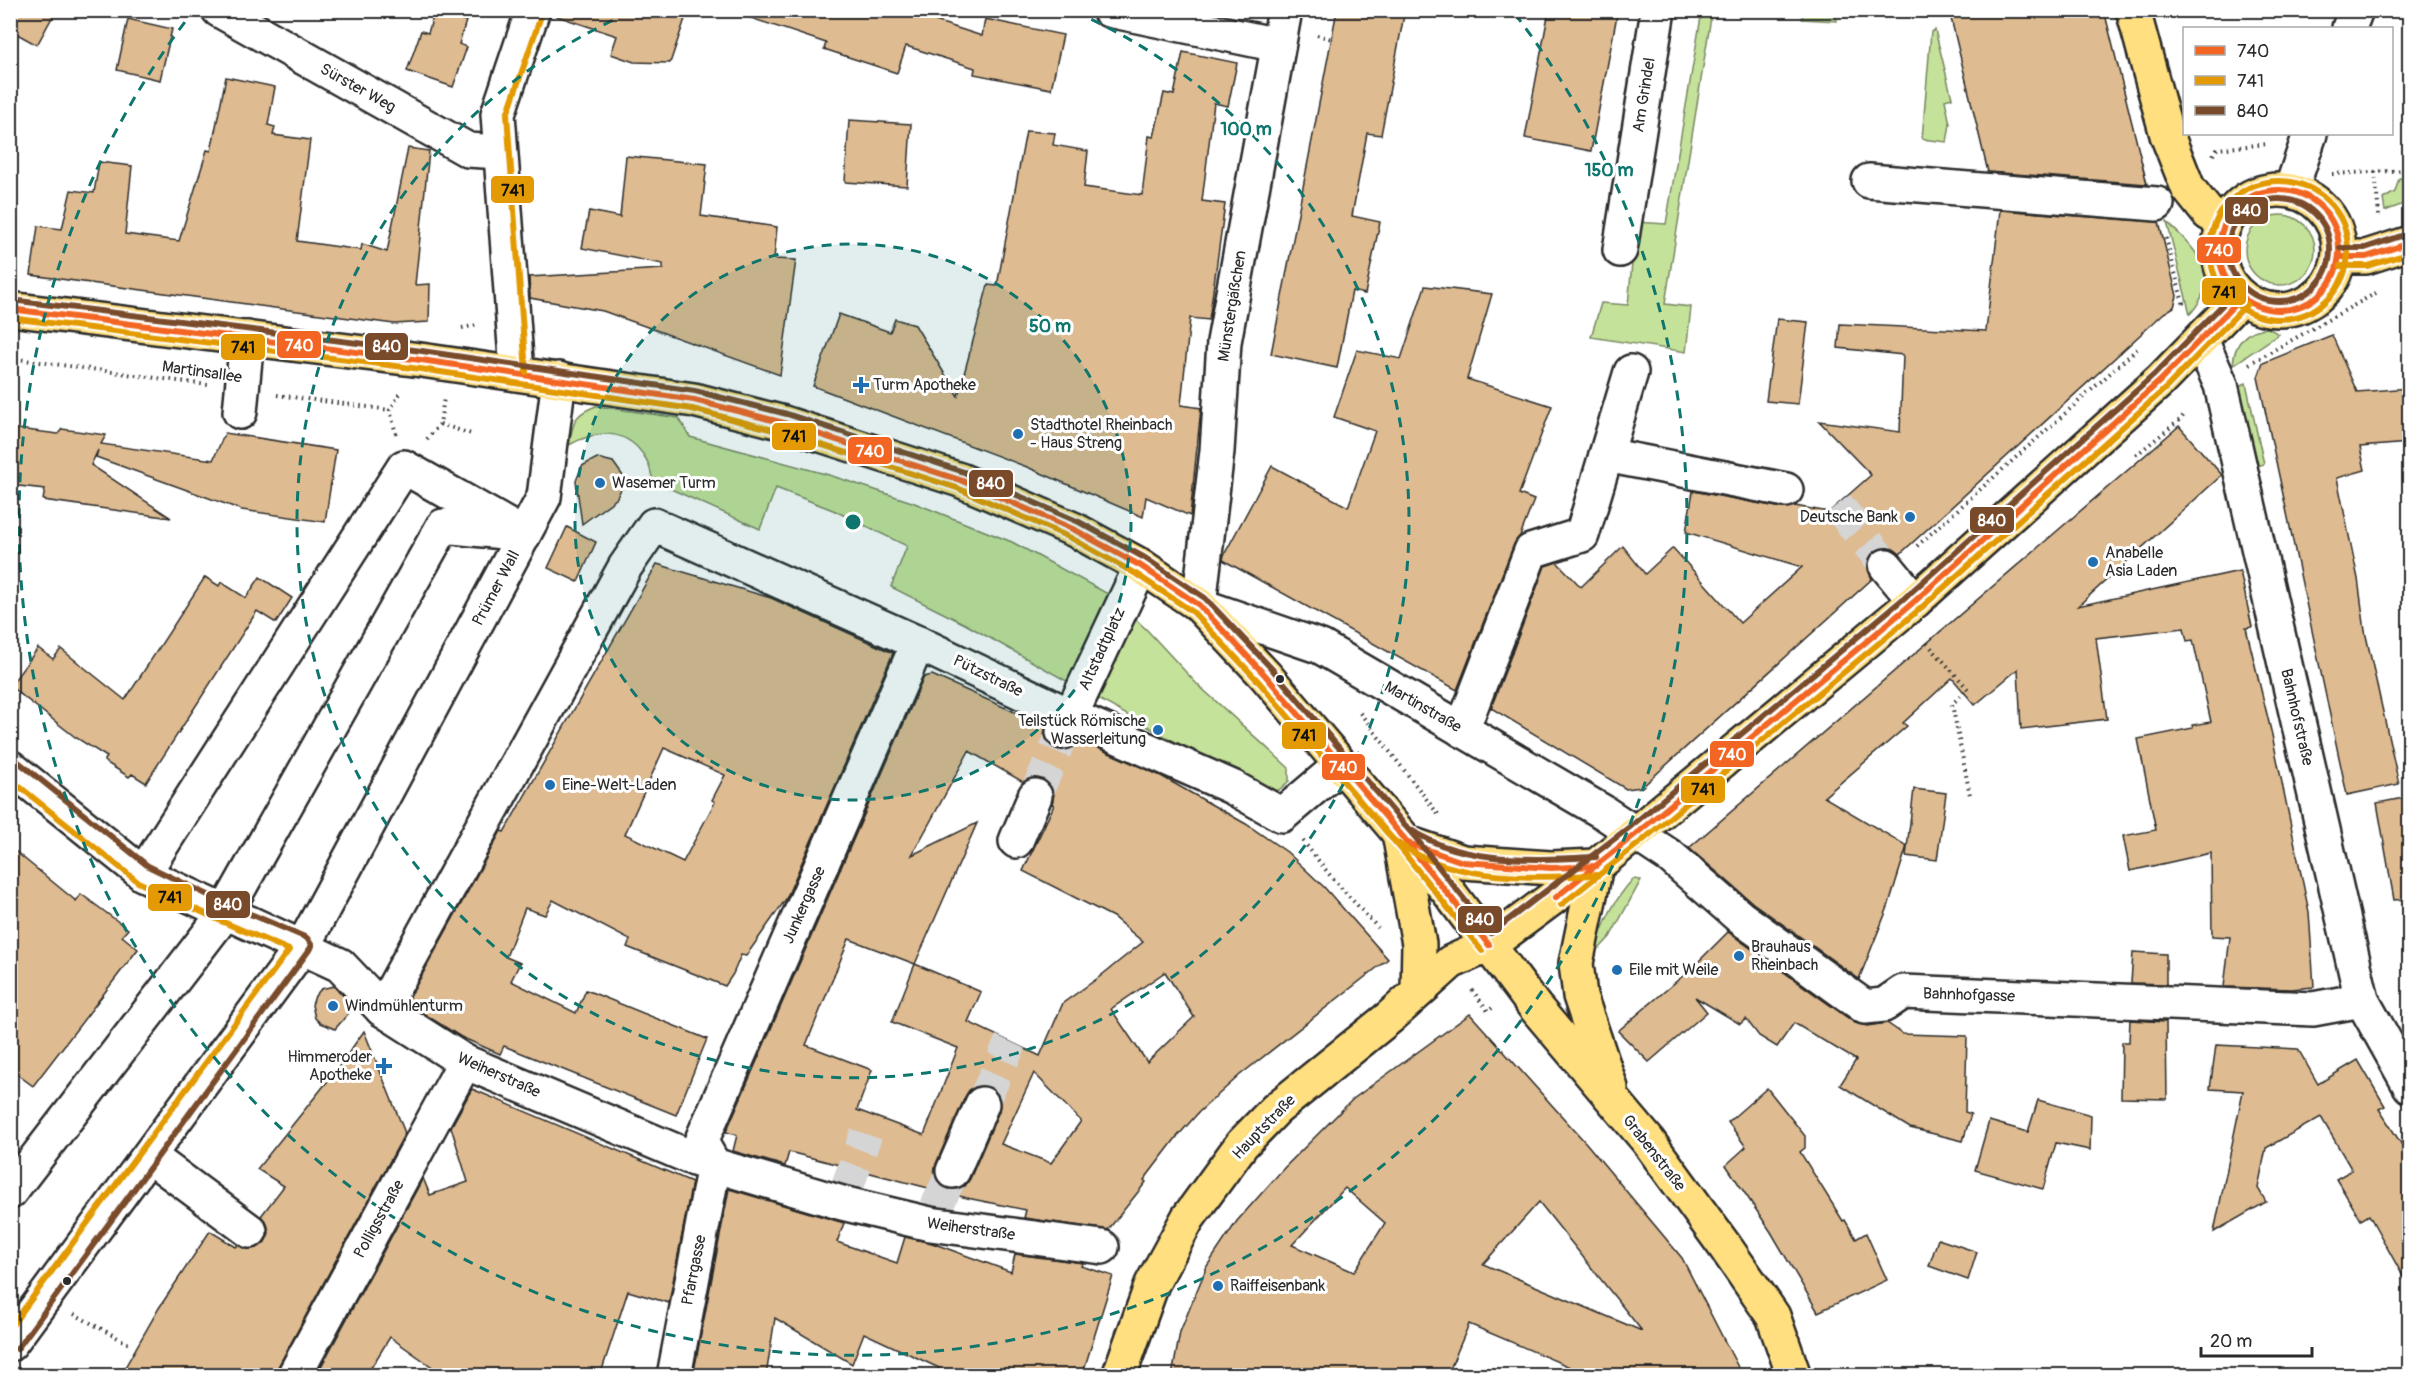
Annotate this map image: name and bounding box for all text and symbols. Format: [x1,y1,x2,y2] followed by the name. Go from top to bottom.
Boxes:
[2183,27,2393,135] legend
[2237,40,2269,63] text: 740
[1628,56,1660,134] street label: Am Grindel
[317,59,399,117] street label: Sürster Weg
[2237,70,2264,93] text: 741
[2237,100,2269,123] text: 840
[1220,118,1272,141] text: 100 m
[1585,159,1634,182] text: 150 m
[490,175,535,204] line badge: 741
[501,181,525,201] text: 741
[2224,196,2269,225] line badge: 840
[2233,201,2261,221] text: 840
[2196,236,2242,264] line badge: 740
[2205,241,2233,261] text: 740
[1213,249,1251,363] street label: Münstergäßchen
[2201,277,2247,306] line badge: 741
[2212,283,2236,303] text: 741
[1029,315,1071,338] text: 50 m
[276,330,322,359] line badge: 740
[364,332,409,361] line badge: 840
[220,333,266,361] line badge: 741
[285,336,313,356] text: 740
[373,337,401,357] text: 840
[231,338,255,358] text: 741
[161,356,243,388] street label: Martinsallee
[873,375,976,395] place label: Turm Apotheke
[854,378,868,392] marker: Turm Apotheke
[1030,415,1173,453] place label: Stadthotel Rheinbach - Haus Streng
[771,422,817,451] line badge: 741
[782,427,806,447] text: 741
[1011,427,1025,441] marker: Stadthotel Rheinbach - Haus Streng
[847,436,893,465] line badge: 740
[856,442,884,462] text: 740
[968,469,1014,498] line badge: 840
[612,473,716,493] place label: Wasemer Turm
[977,474,1005,494] text: 840
[593,476,607,490] marker: Wasemer Turm
[1969,506,2015,534] line badge: 840
[1800,507,1898,527] place label: Deutsche Bank
[1903,510,1917,524] marker: Deutsche Bank
[1978,511,2006,531] text: 840
[843,512,863,532] centre of rings
[2105,543,2177,581] place label: Anabelle Asia Laden
[468,547,524,629] street label: Prümer Wall
[2086,555,2100,569] marker: Anabelle Asia Laden
[1074,604,1130,694] street label: Altstadtplatz
[950,651,1026,702] street label: Pützstraße
[2276,667,2318,768] street label: Bahnhofstraße
[1274,673,1286,685] unlabelled marker
[1381,677,1465,737] street label: Martinstraße
[1018,711,1146,749] place label: Teilstück Römische Wasserleitung
[1281,721,1327,750] line badge: 741
[1151,723,1165,737] marker: Teilstück Römische Wasserleitung
[1292,726,1316,746] text: 741
[1709,740,1755,768] line badge: 740
[1718,745,1746,765] text: 740
[1321,753,1366,781] line badge: 740
[1329,758,1357,778] text: 740
[562,775,676,795] place label: Eine-Welt-Laden
[1680,775,1726,804] line badge: 741
[543,778,557,792] marker: Eine-Welt-Laden
[1691,780,1715,800] text: 741
[778,863,830,947] street label: Junkergasse
[147,883,193,912] line badge: 741
[158,888,182,908] text: 741
[205,890,251,919] line badge: 840
[214,895,242,915] text: 840
[1457,905,1503,934] line badge: 840
[1466,910,1494,930] text: 840
[1751,937,1818,975] place label: Brauhaus Rheinbach
[1732,949,1746,963] marker: Brauhaus Rheinbach
[1629,960,1719,980] place label: Eile mit Weile
[1610,963,1624,977] marker: Eile mit Weile
[1923,983,2016,1007] street label: Bahnhofgasse
[345,996,463,1016] place label: Windmühlenturm
[326,999,340,1013] marker: Windmühlenturm
[288,1047,372,1085] place label: Himmeroder Apotheke
[454,1048,544,1102] street label: Weiherstraße
[377,1059,391,1073] marker: Himmeroder Apotheke
[1228,1090,1300,1164] street label: Hauptstraße
[1618,1111,1690,1195] street label: Grabenstraße
[349,1176,409,1262] street label: Polligsstraße
[926,1213,1016,1245] street label: Weiherstraße
[677,1233,711,1307] street label: Pfarrgasse
[61,1275,73,1287] unlabelled marker
[1230,1276,1325,1296] place label: Raiffeisenbank
[1211,1279,1225,1293] marker: Raiffeisenbank
[2201,1320,2312,1358] scale bar
[2210,1330,2252,1353] text: 20 m

